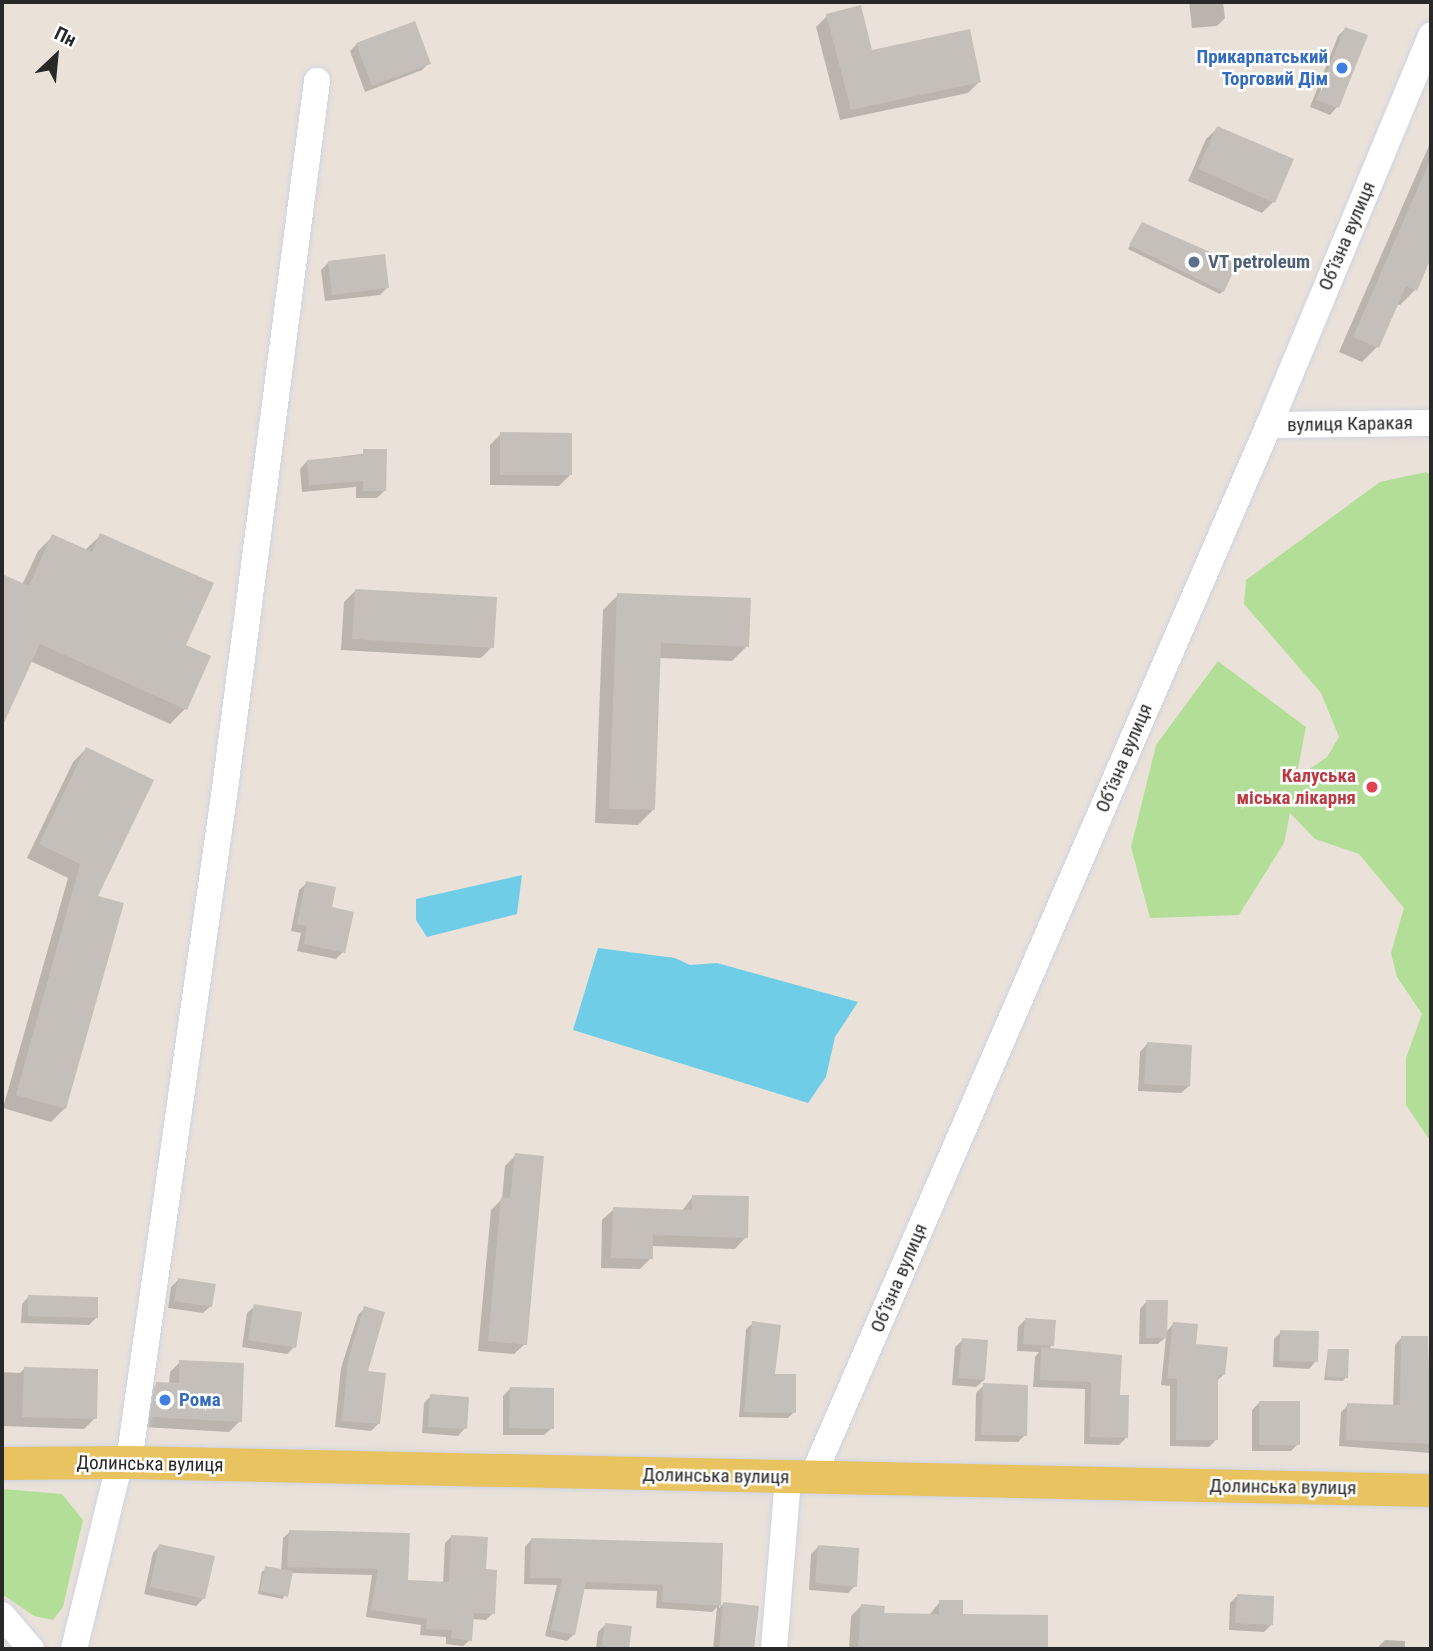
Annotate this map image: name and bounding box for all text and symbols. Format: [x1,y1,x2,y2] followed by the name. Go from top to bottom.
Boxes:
[21,21,91,91] north arrow
[51,22,80,52] text: Пн
[1196,46,1328,90] place label: Прикарпатський Торговий Дім
[1334,60,1350,76] marker: Прикарпатський Торговий Дім
[1314,178,1380,294] street label: Обʼїзна вулиця
[1208,251,1311,273] place label: VT petroleum
[1186,254,1202,270] marker: VT petroleum
[1287,412,1413,436] street label: вулиця Каракая
[1091,700,1157,816] street label: Обʼїзна вулиця
[1237,765,1356,809] place label: Калуська міська лікарня
[1362,777,1382,797] marker: Калуська міська лікарня
[866,1220,932,1336] street label: Обʼїзна вулиця
[179,1389,221,1411] place label: Рома
[157,1392,173,1408] marker: Рома
[76,1451,224,1477] street label: Долинська вулиця
[642,1463,790,1489] street label: Долинська вулиця
[1209,1474,1357,1500] street label: Долинська вулиця

